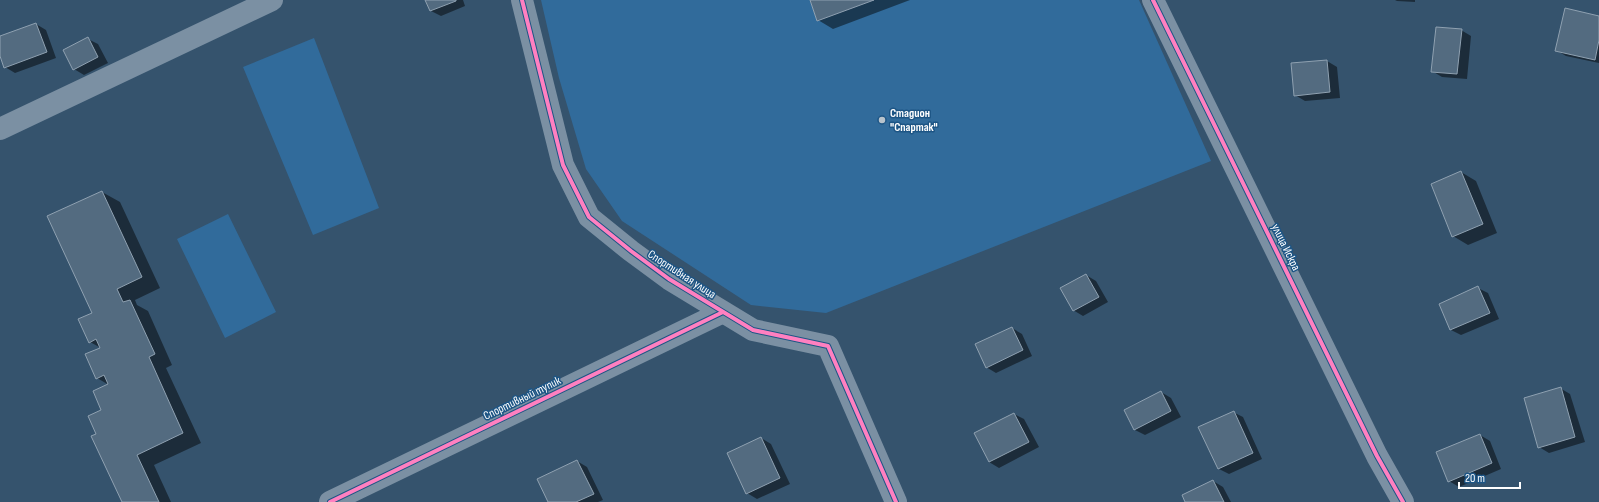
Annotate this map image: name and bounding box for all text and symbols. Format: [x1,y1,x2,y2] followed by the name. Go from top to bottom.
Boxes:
[890,106,938,135] place label: Стадион "Спартак"
[877,115,887,125] marker: Стадион "Спартак"
[1268,221,1303,273] street label: улица Искра
[645,247,719,302] street label: Спортивная улица
[481,373,564,424] street label: Спортивный тупик
[1459,464,1520,490] scale bar
[1465,471,1485,486] text: 20 m

